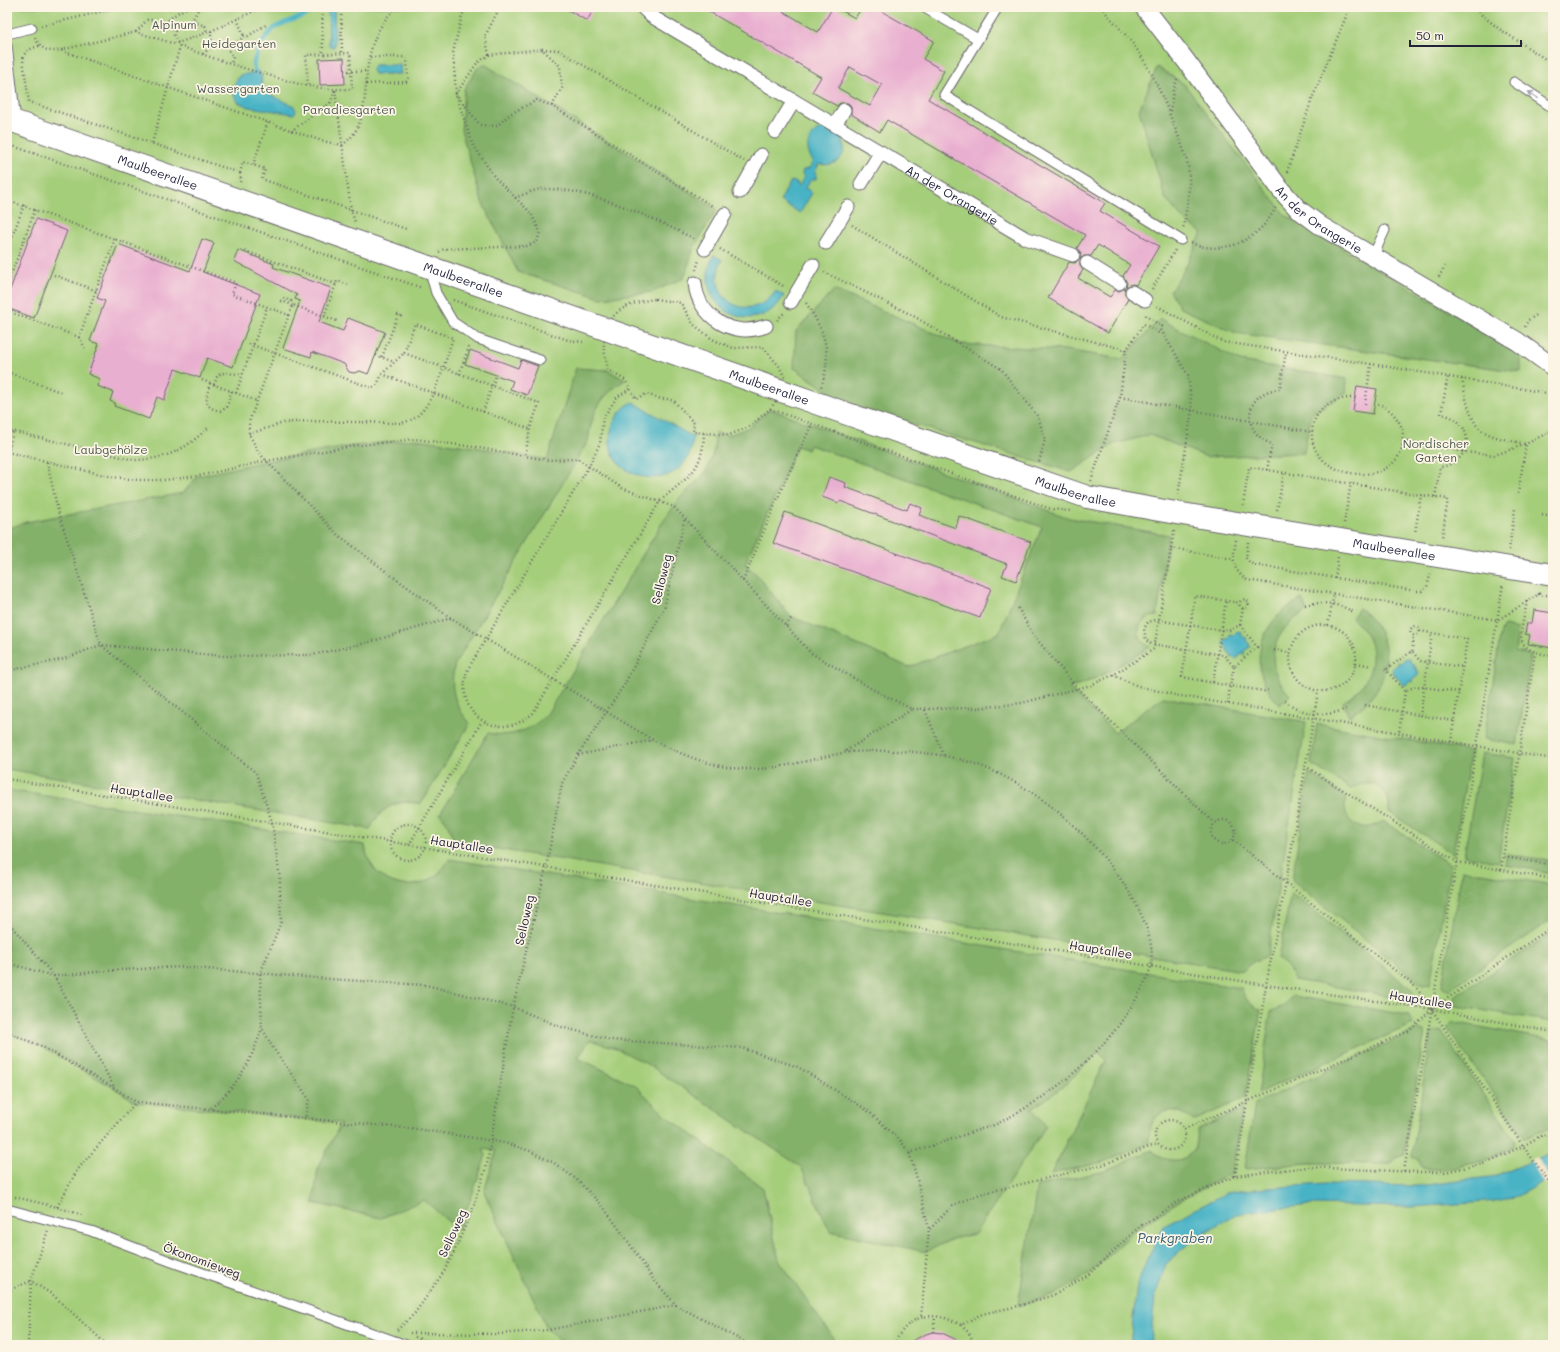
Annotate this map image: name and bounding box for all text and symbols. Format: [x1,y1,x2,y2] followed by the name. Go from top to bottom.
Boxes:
[151,16,197,32] park label: Alpinum
[1410,22,1521,48] scale bar
[1416,27,1444,43] text: 50 m
[202,35,276,51] park label: Heidegarten
[197,80,279,96] park label: Wassergarten
[1527,90,1539,98] one-way arrow
[303,101,395,117] park label: Paradiesgarten
[116,151,200,193] street label: Maulbeerallee
[903,161,1001,228] street label: An der Orangerie
[1272,182,1365,257] street label: An der Orangerie
[422,258,506,301] street label: Maulbeerallee
[727,365,811,408] street label: Maulbeerallee
[1403,435,1469,465] park label: Nordischer Garten
[74,441,148,457] park label: Laubgehölze
[1033,472,1118,510] street label: Maulbeerallee
[1352,534,1437,564] street label: Maulbeerallee
[647,552,675,606] street label: Selloweg
[109,779,175,805] street label: Hauptallee
[429,831,495,857] street label: Hauptallee
[748,884,814,910] street label: Hauptallee
[510,893,538,947] street label: Selloweg
[1068,936,1134,962] street label: Hauptallee
[1388,986,1454,1012] street label: Hauptallee
[434,1206,470,1260] street label: Selloweg
[1137,1229,1213,1246] water label: Parkgraben
[161,1239,243,1281] street label: Ökonomieweg

